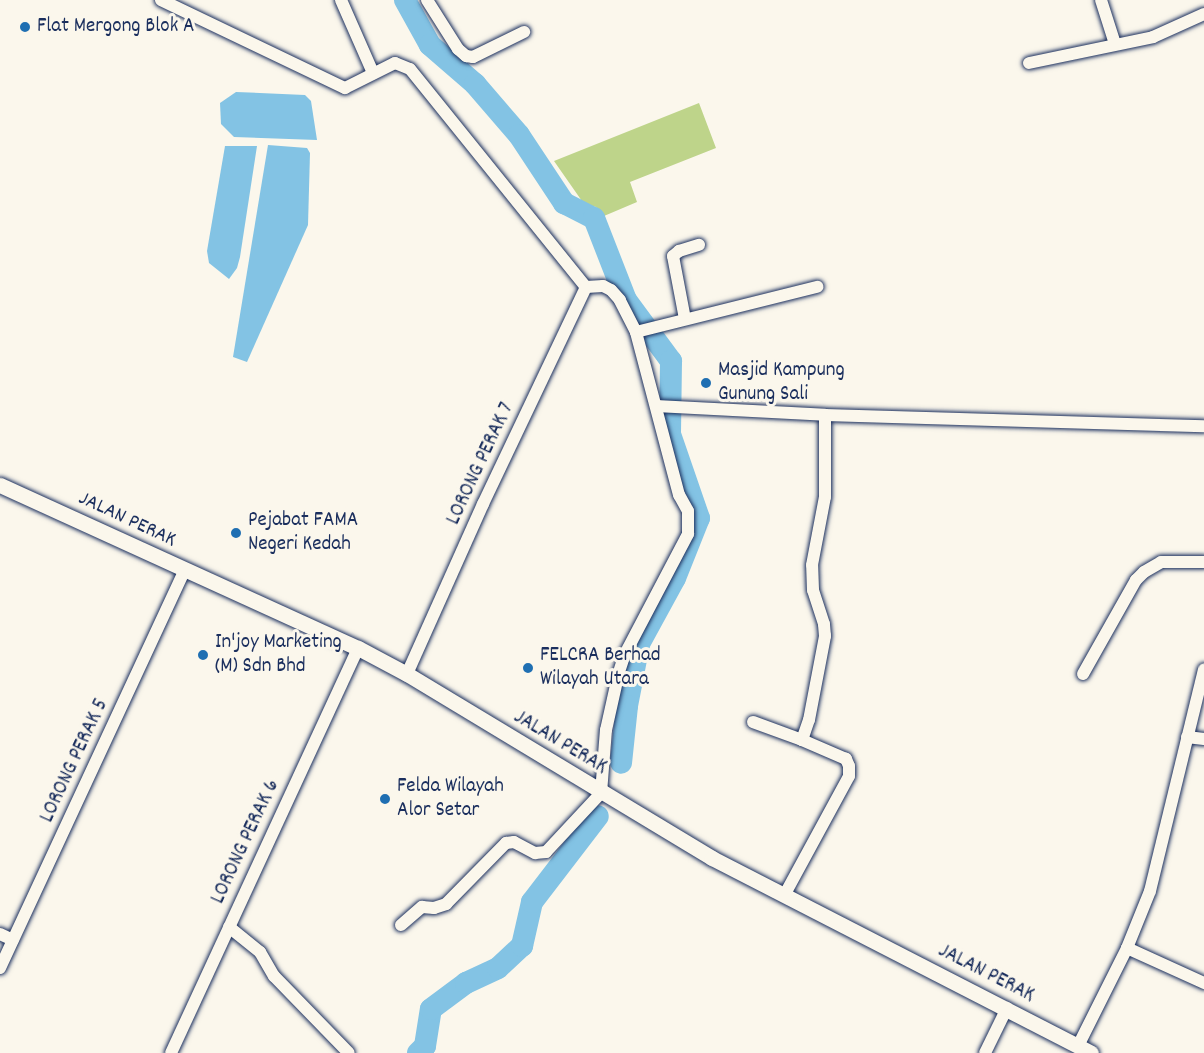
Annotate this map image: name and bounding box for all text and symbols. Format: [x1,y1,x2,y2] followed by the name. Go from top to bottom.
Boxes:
[37,14,195,40] place label: Flat Mergong Blok A
[18,20,32,34] marker: Flat Mergong Blok A
[718,358,845,408] place label: Masjid Kampung Gunung Sali
[699,376,713,390] marker: Masjid Kampung Gunung Sali
[442,399,520,529] street label: LORONG PERAK 7
[74,486,180,554] street label: JALAN PERAK
[248,508,358,558] place label: Pejabat FAMA Negeri Kedah
[229,526,243,540] marker: Pejabat FAMA Negeri Kedah
[215,630,342,680] place label: In'joy Marketing (M) Sdn Bhd
[540,643,661,693] place label: FELCRA Berhad Wilayah Utara
[196,648,210,662] marker: In'joy Marketing (M) Sdn Bhd
[521,661,535,675] marker: FELCRA Berhad Wilayah Utara
[35,695,115,827] street label: LORONG PERAK 5
[509,705,611,781] street label: JALAN PERAK
[397,774,504,824] place label: Felda Wilayah Alor Setar
[206,776,286,908] street label: LORONG PERAK 6
[378,792,392,806] marker: Felda Wilayah Alor Setar
[934,939,1038,1009] street label: JALAN PERAK

